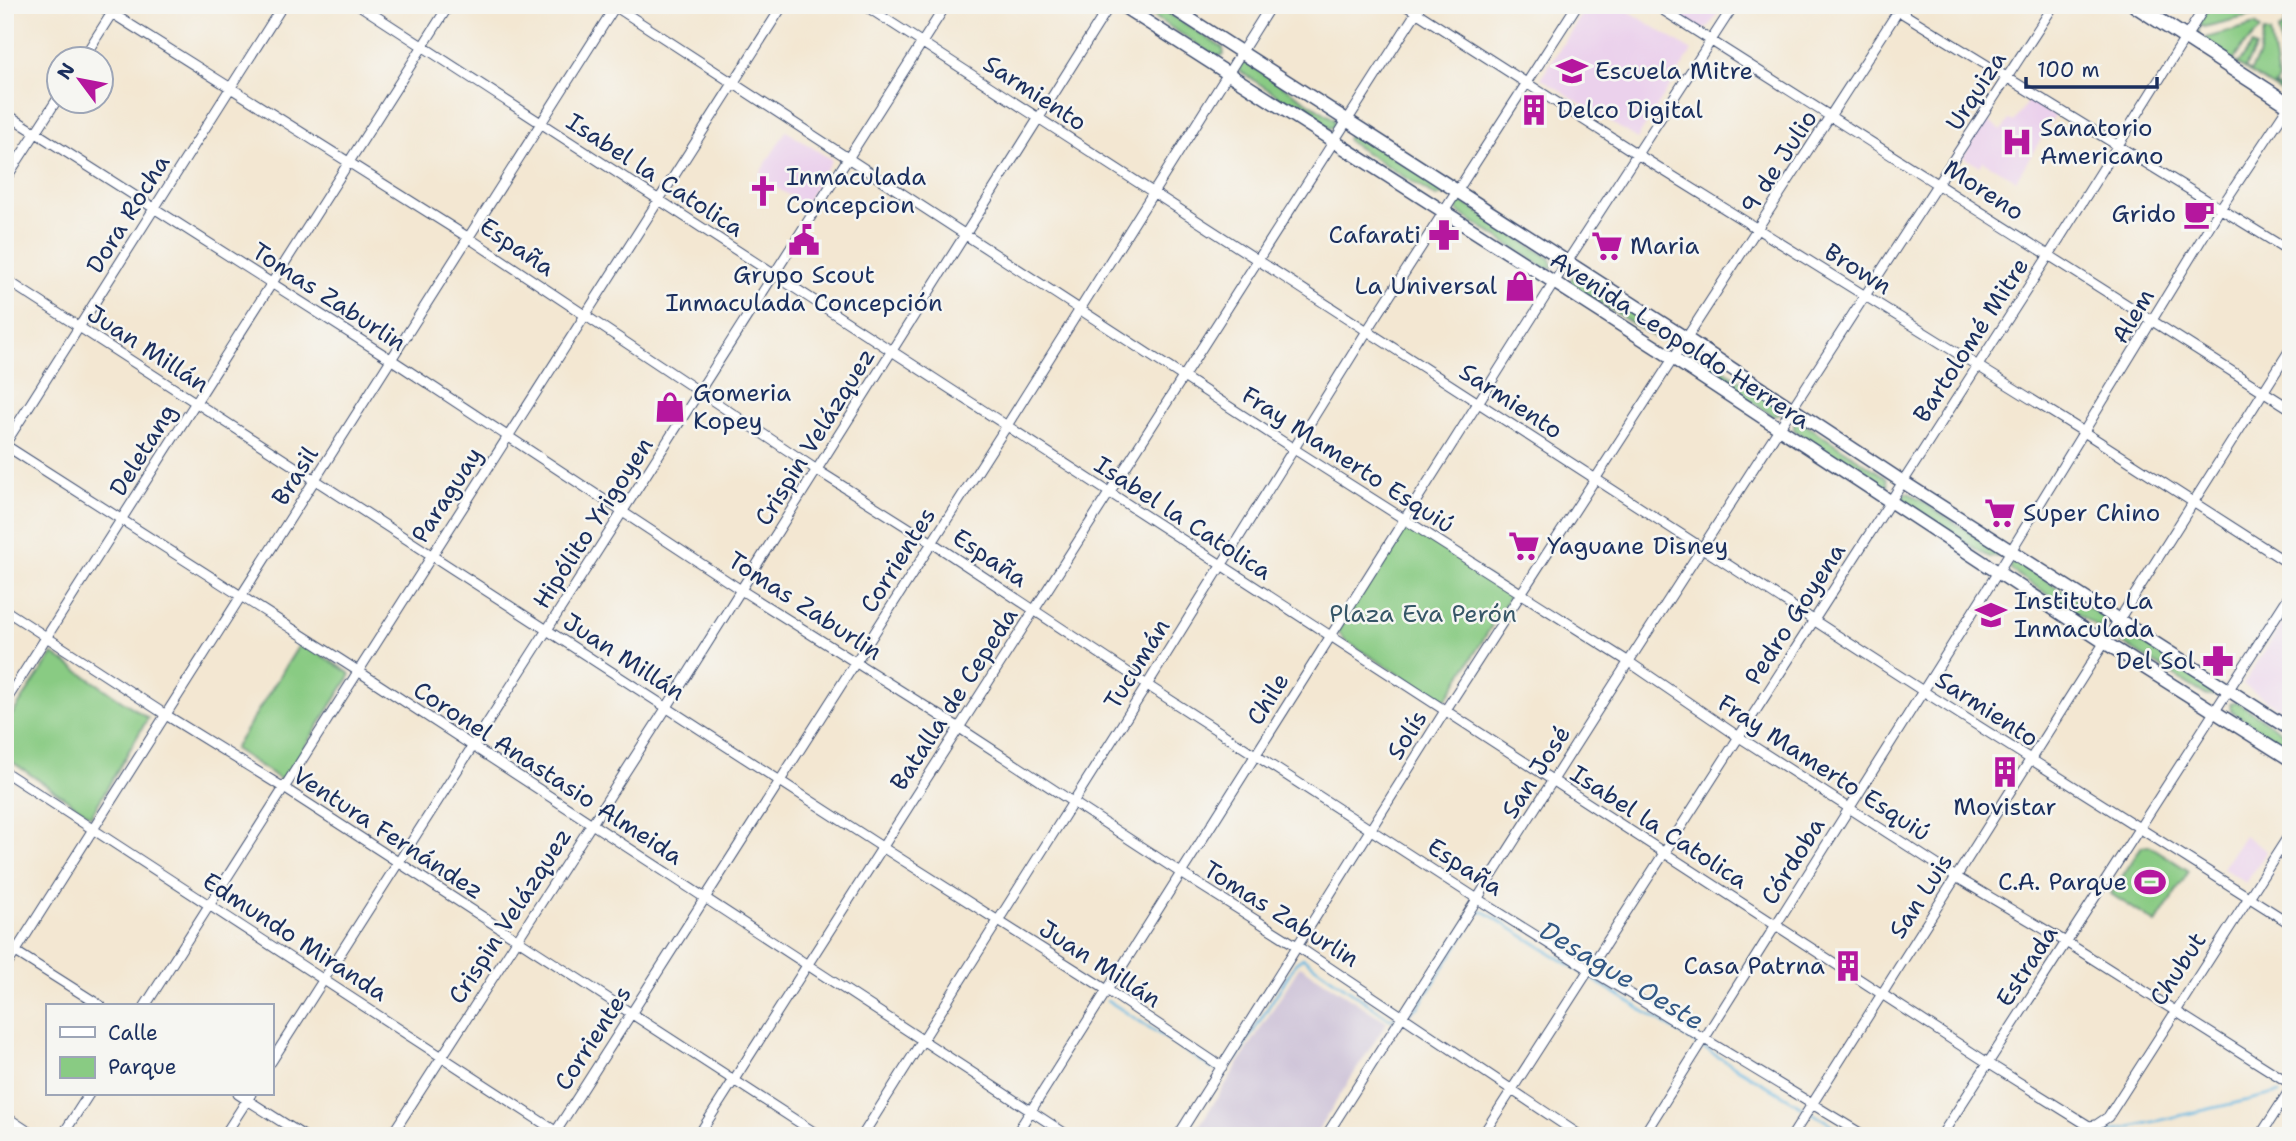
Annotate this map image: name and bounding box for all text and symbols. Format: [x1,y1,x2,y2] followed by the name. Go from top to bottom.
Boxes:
[1939,45,2014,137] street label: Urquiza
[46,46,116,116] north arrow
[2026,46,2158,90] scale bar
[977,48,1093,138] street label: Sarmiento
[1555,54,1589,88] school or university icon: Escuela Mitre
[1595,55,1753,87] place label: Escuela Mitre
[2037,56,2100,84] text: 100 m
[51,58,81,84] text: N
[1517,93,1551,127] building icon: Delco Digital
[1557,94,1703,126] place label: Delco Digital
[1733,104,1825,220] street label: 9 de Julio
[560,106,750,244] street label: Isabel la Catolica
[2040,112,2164,172] place label: Sanatorio Americano
[2000,125,2034,159] hospital icon: Sanatorio Americano
[79,148,177,279] street label: Dora Rocha
[1938,152,2030,228] street label: Moreno
[786,161,926,221] place label: Inmaculada Concepcion
[746,174,780,208] church icon: Inmaculada Concepcion
[2182,197,2216,231] cafe icon: Grido
[2111,198,2176,230] place label: Grido
[473,210,561,284] street label: España
[1427,218,1461,252] pharmacy icon: Cafarati
[1329,219,1421,251] place label: Cafarati
[787,223,821,257] public building icon: Grupo Scout Inmaculada Concepción
[1590,229,1624,263] supermarket icon: Maria
[1630,230,1700,262] place label: Maria
[246,235,412,359] street label: Tomas Zaburlin
[1818,236,1898,302] street label: Brown
[1544,244,1816,436] street label: Avenida Leopoldo Herrera
[1906,251,2036,429] street label: Bartolomé Mitre
[665,259,943,319] place label: Grupo Scout Inmaculada Concepción
[1503,269,1537,303] shop icon: La Universal
[1355,270,1498,302] place label: La Universal
[2104,283,2162,349] street label: Alem
[81,298,215,400] street label: Juan Millán
[747,342,883,532] street label: Crispin Velázquez
[1453,356,1569,446] street label: Sarmiento
[693,377,791,437] place label: Gomeria Kopey
[1236,379,1460,541] street label: Fray Mamerto Esquiú
[653,390,687,424] shop icon: Gomeria Kopey
[102,398,184,502] street label: Deletang
[526,431,660,615] street label: Hipólito Yrigoyen
[264,440,326,512] street label: Brasil
[404,441,490,549] street label: Paraguay
[1088,449,1278,587] street label: Isabel la Catolica
[1983,496,2017,530] supermarket icon: Super Chino
[2023,497,2160,529] place label: Super Chino
[853,501,943,619] street label: Corrientes
[946,521,1034,595] street label: España
[1507,529,1541,563] supermarket icon: Yaguane Disney
[1547,530,1728,562] place label: Yaguane Disney
[1737,537,1853,691] street label: Pedro Goyena
[722,544,888,668] street label: Tomas Zaburlin
[2014,585,2154,645] place label: Instituto La Inmaculada
[1329,598,1517,630] park label: Plaza Eva Perón
[1974,598,2008,632] school or university icon: Instituto La Inmaculada
[883,601,1025,797] street label: Batalla de Cepeda
[557,606,691,708] street label: Juan Millán
[1097,613,1177,715] street label: Tucumán
[2201,644,2235,678] pharmacy icon: Del Sol
[2116,645,2196,677] place label: Del Sol
[1929,664,2045,754] street label: Sarmiento
[1240,667,1296,731] street label: Chile
[407,674,689,872] street label: Coronel Anastasio Almeida
[1712,687,1936,849] street label: Fray Mamerto Esquiú
[1379,704,1435,766] street label: Solís
[1494,720,1578,824] street label: San José
[1988,755,2022,789] building icon: Movistar
[1564,758,1754,896] street label: Isabel la Catolica
[286,759,490,907] street label: Ventura Fernández
[1953,791,2057,823] place label: Movistar
[1754,811,1832,911] street label: Córdoba
[441,822,579,1010] street label: Crispin Velázquez
[1421,831,1509,903] street label: España
[1882,847,1960,945] street label: San Luis
[1197,853,1365,975] street label: Tomas Zaburlin
[196,865,394,1009] street label: Edmundo Miranda
[2133,865,2167,899] sports icon: C.A. Parque
[1998,866,2127,898] place label: C.A. Parque
[1533,912,1711,1038] water label: Desague Oeste
[1033,913,1167,1015] street label: Juan Millán
[1989,919,2065,1013] street label: Estrada
[2142,926,2214,1012] street label: Chubut
[1831,949,1865,983] building icon: Casa Patrna
[1683,950,1825,982] place label: Casa Patrna
[547,979,639,1097] street label: Corrientes
[46,1004,273,1096] legend
[108,1019,158,1047] text: Calle
[108,1053,177,1081] text: Parque

